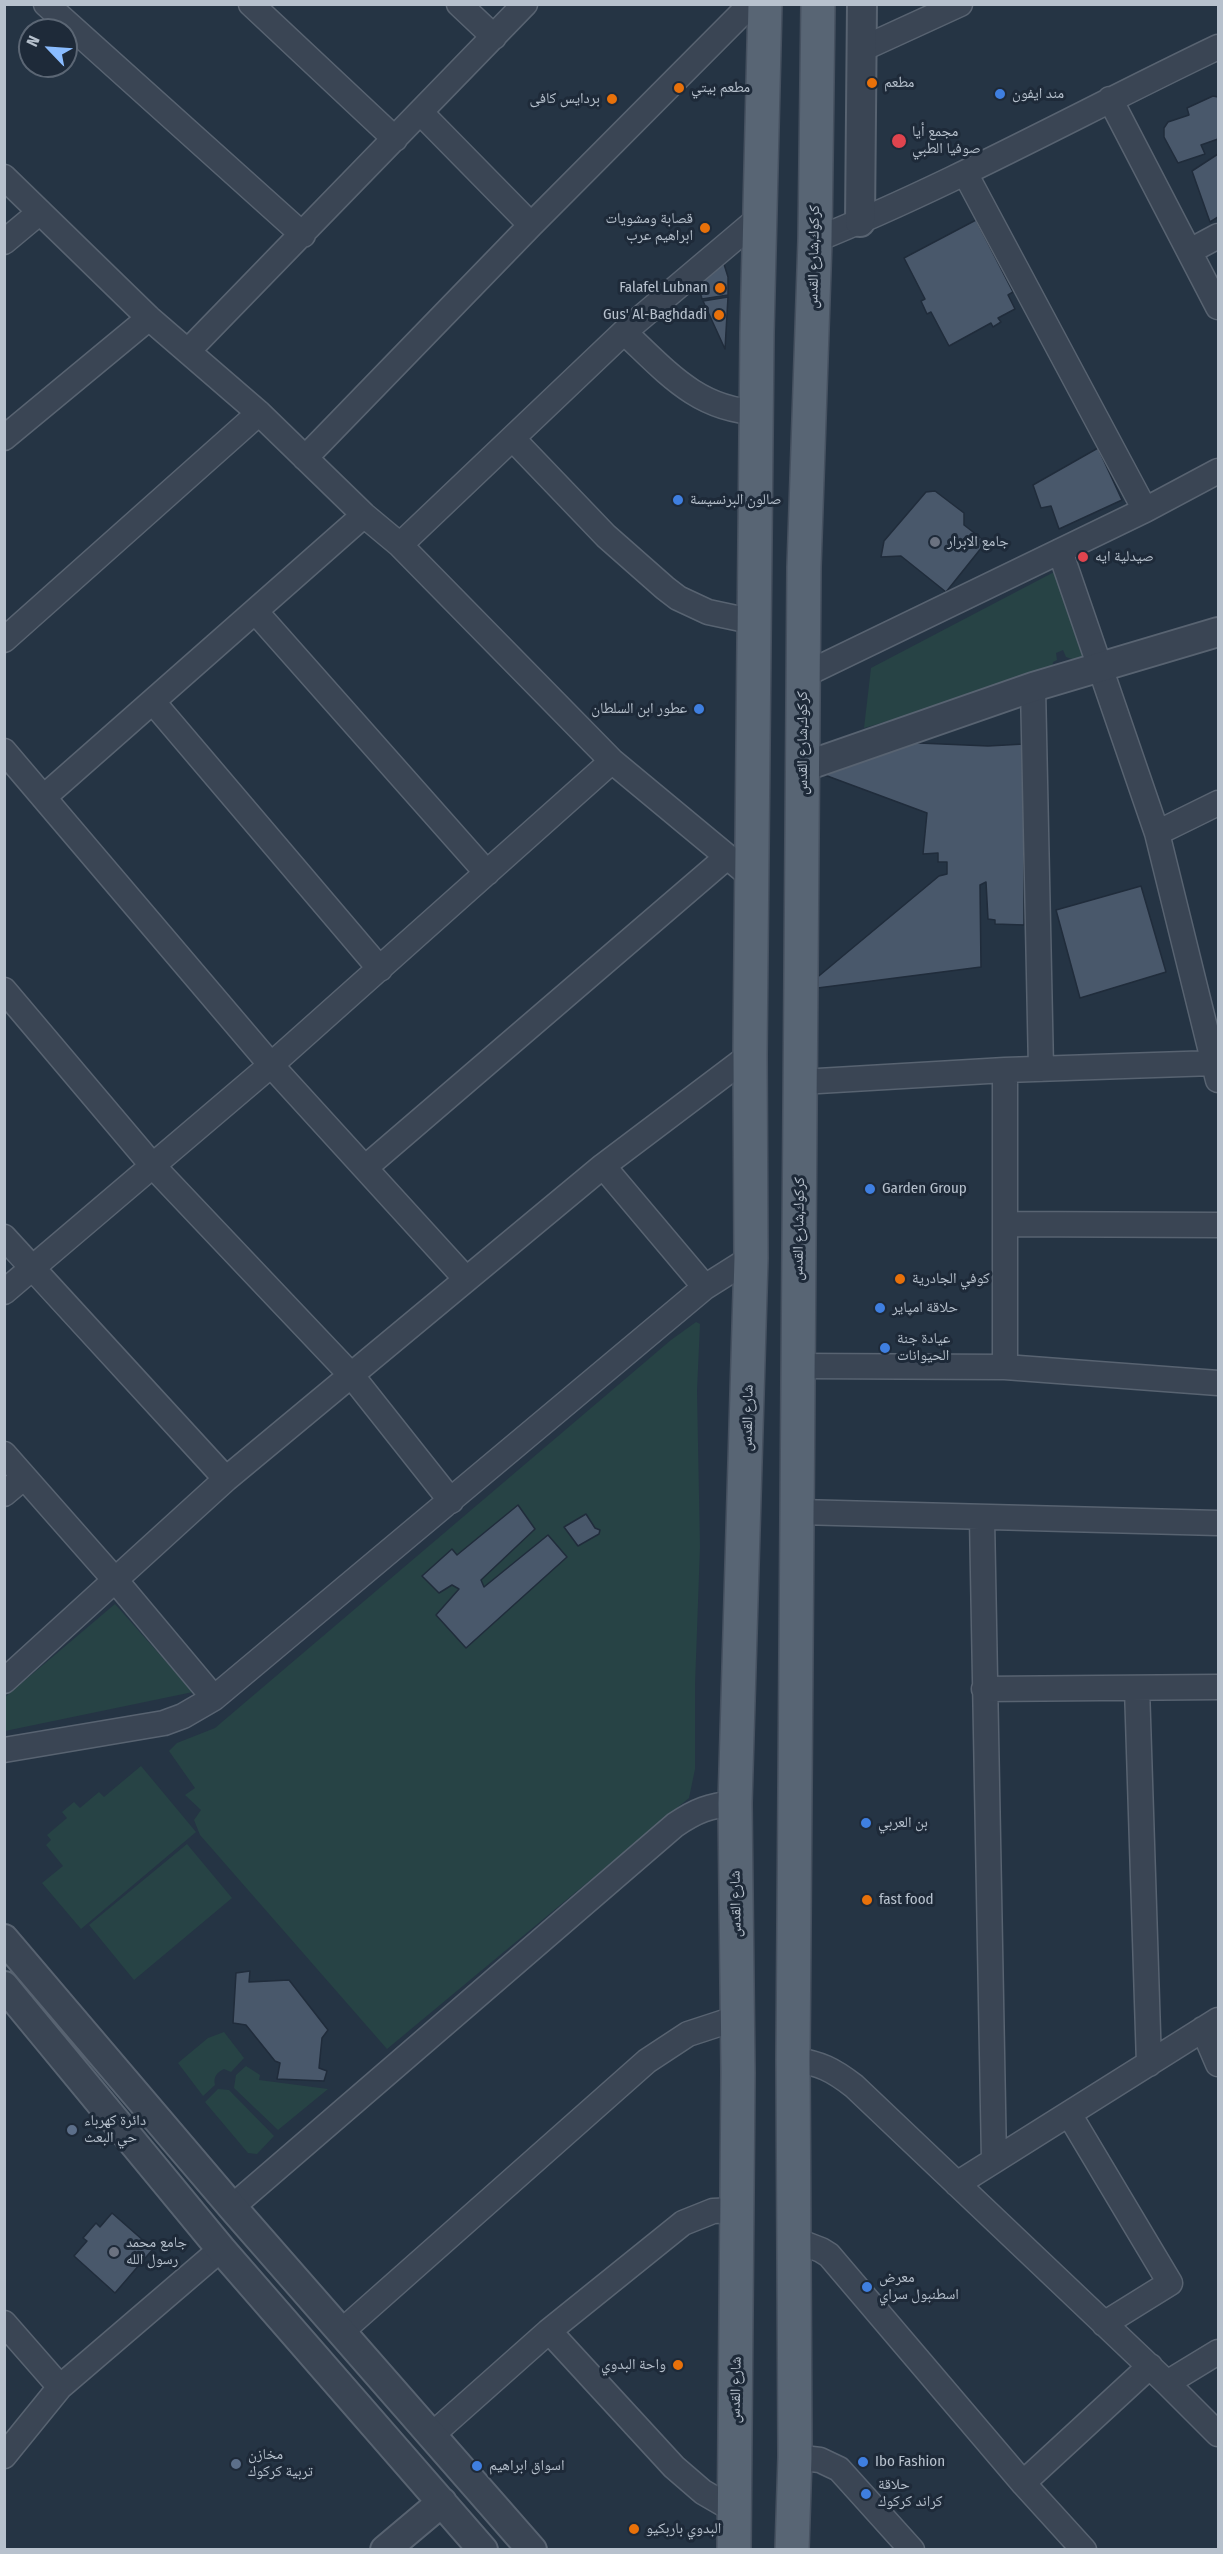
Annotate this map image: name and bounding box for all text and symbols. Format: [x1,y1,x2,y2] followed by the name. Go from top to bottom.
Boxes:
[18,18,78,78] north arrow
[22,33,44,49] text: N
[884,74,914,92] place label: مطعم
[865,76,879,90] marker: مطعم
[691,79,750,97] place label: مطعم بيتي
[672,81,686,95] marker: مطعم بيتي
[1012,85,1064,103] place label: مند ايفون
[993,87,1007,101] marker: مند ايفون
[529,90,600,108] place label: بردايس کافى
[605,92,619,106] marker: بردايس کافى
[912,123,981,158] place label: مجمع أيا صوفيا الطبي
[890,132,908,150] marker: مجمع أيا صوفيا الطبي
[804,205,824,309] street label: كركوك,شارع القدس
[605,210,693,245] place label: قصابة ومشويات ابراهيم عرب
[698,221,712,235] marker: قصابة ومشويات ابراهيم عرب
[619,279,708,297] place label: Falafel Lubnan
[713,281,727,295] marker: Falafel Lubnan
[603,306,707,324] place label: Gus' Al-Baghdadi
[712,308,726,322] marker: Gus' Al-Baghdadi
[690,491,781,509] place label: صالون البرنسيسة
[671,493,685,507] marker: صالون البرنسيسة
[947,533,1009,551] place label: جامع الابرار
[928,535,942,549] marker: جامع الابرار
[1095,548,1154,566] place label: صیدلیة ایە
[1076,550,1090,564] marker: صیدلیة ایە
[794,691,812,795] street label: كركوك,شارع القدس
[591,700,687,718] place label: عطور ابن السلطان
[692,702,706,716] marker: عطور ابن السلطان
[789,1177,809,1281] street label: كركوك,شارع القدس
[882,1180,967,1198] place label: Garden Group
[863,1182,877,1196] marker: Garden Group
[912,1270,990,1288] place label: كوفي الجادرية
[893,1272,907,1286] marker: كوفي الجادرية
[892,1299,958,1317] place label: حلاقة امپاير
[873,1301,887,1315] marker: حلاقة امپاير
[897,1330,950,1365] place label: عيادة جنة الحيوانات
[878,1341,892,1355] marker: عيادة جنة الحيوانات
[738,1384,758,1452] street label: شارع القدس
[878,1814,928,1832] place label: بن العربي
[859,1816,873,1830] marker: بن العربي
[726,1870,746,1938] street label: شارع القدس
[879,1891,934,1909] place label: fast food
[860,1893,874,1907] marker: fast food
[84,2112,146,2147] place label: دائرة كهرباء حي البعث
[65,2123,79,2137] marker: دائرة كهرباء حي البعث
[126,2234,187,2269] place label: جامع محمد رسول الله
[107,2245,121,2259] marker: جامع محمد رسول الله
[879,2269,959,2304] place label: معرض اسطنبول سراي
[860,2280,874,2294] marker: معرض اسطنبول سراي
[601,2356,666,2374] place label: واحة البدوي
[726,2356,746,2424] street label: شارع القدس
[671,2358,685,2372] marker: واحة البدوي
[248,2446,313,2481] place label: مخازن تربية كركوك
[875,2453,945,2471] place label: Ibo Fashion
[856,2455,870,2469] marker: Ibo Fashion
[229,2457,243,2471] marker: مخازن تربية كركوك
[489,2457,565,2475] place label: اسواق ابراهيم
[470,2459,484,2473] marker: اسواق ابراهيم
[878,2476,943,2511] place label: حلاقة كراند كركوك
[859,2487,873,2501] marker: حلاقة كراند كركوك
[646,2520,721,2538] place label: البدوي باربكيو
[627,2522,641,2536] marker: البدوي باربكيو

